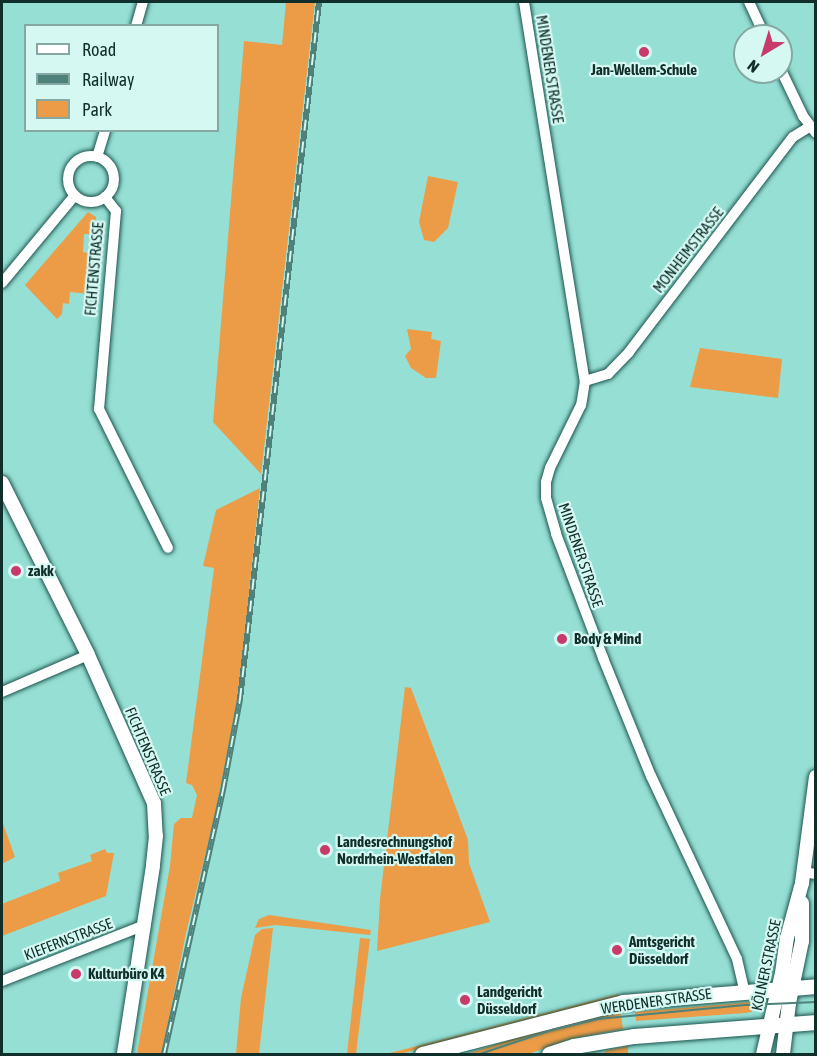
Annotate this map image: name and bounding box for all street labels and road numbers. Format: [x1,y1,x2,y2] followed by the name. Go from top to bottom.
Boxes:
[533,14,567,124] street label: MINDENER STRASSE
[649,204,727,296] street label: MONHEIMSTRASSE
[81,221,107,317] street label: FICHTENSTRASSE
[555,501,607,609] street label: MINDENER STRASSE
[121,704,175,798] street label: FICHTENSTRASSE
[21,914,115,964] street label: KIEFERNSTRASSE
[748,918,784,1012] street label: KÖLNER STRASSE
[600,984,712,1018] street label: WERDENER STRASSE

